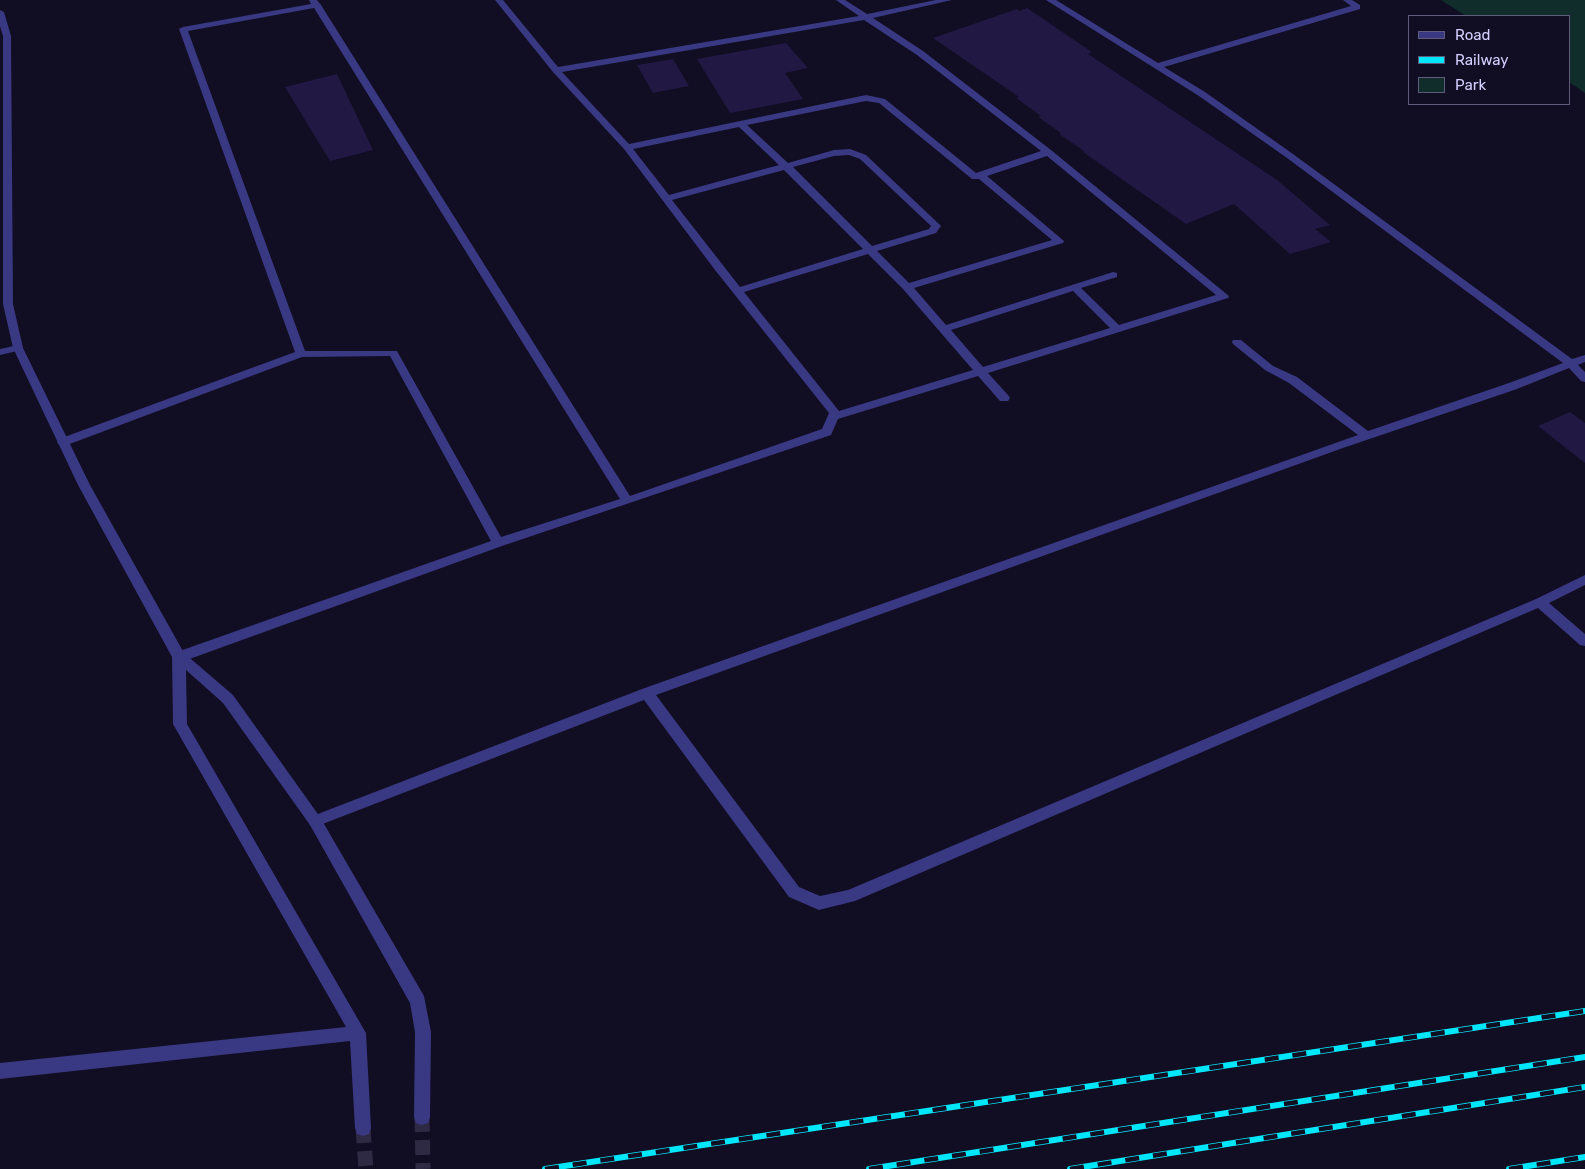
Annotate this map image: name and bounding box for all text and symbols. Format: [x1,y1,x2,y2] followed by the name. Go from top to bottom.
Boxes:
[1408,15,1570,105] legend
[1455,26,1491,44] text: Road
[1455,51,1509,69] text: Railway
[1455,76,1486,94] text: Park

